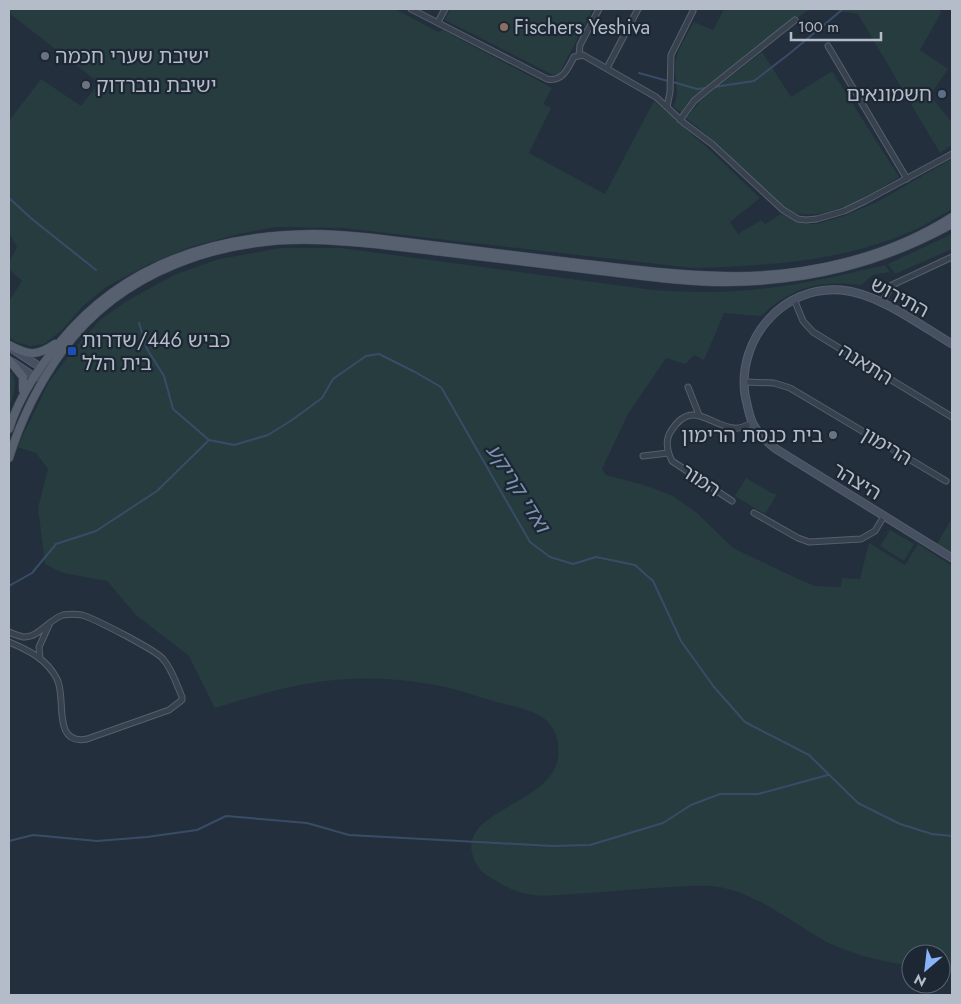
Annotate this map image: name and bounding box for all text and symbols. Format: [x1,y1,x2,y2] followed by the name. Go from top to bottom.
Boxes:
[791,10,881,42] scale bar
[514,13,650,42] place label: Fischers Yeshiva
[798,16,839,38] text: 100 m
[498,21,510,33] marker: Fischers Yeshiva
[55,42,209,71] place label: ישיבת שערי חכמה
[39,50,51,62] marker: ישיבת שערי חכמה
[96,71,217,100] place label: ישיבת נוברדוק
[80,79,92,91] marker: ישיבת נוברדוק
[846,80,932,109] place label: חשמונאים
[936,88,948,100] marker: חשמונאים
[865,270,934,325] street label: התירוש
[82,326,230,378] place label: כביש 446/שדרות בית הלל
[833,336,898,392] street label: התאנה
[66,345,78,357] marker: כביש 446/שדרות בית הלל
[856,420,918,473] street label: הרימון
[681,421,823,450] place label: בית כנסת הרימון
[827,429,839,441] marker: בית כנסת הרימון
[479,438,558,540] water label: ואדי קריקע
[827,455,887,507] street label: היצהר
[675,457,726,504] street label: המור
[901,944,951,994] north arrow
[910,969,930,992] text: N

